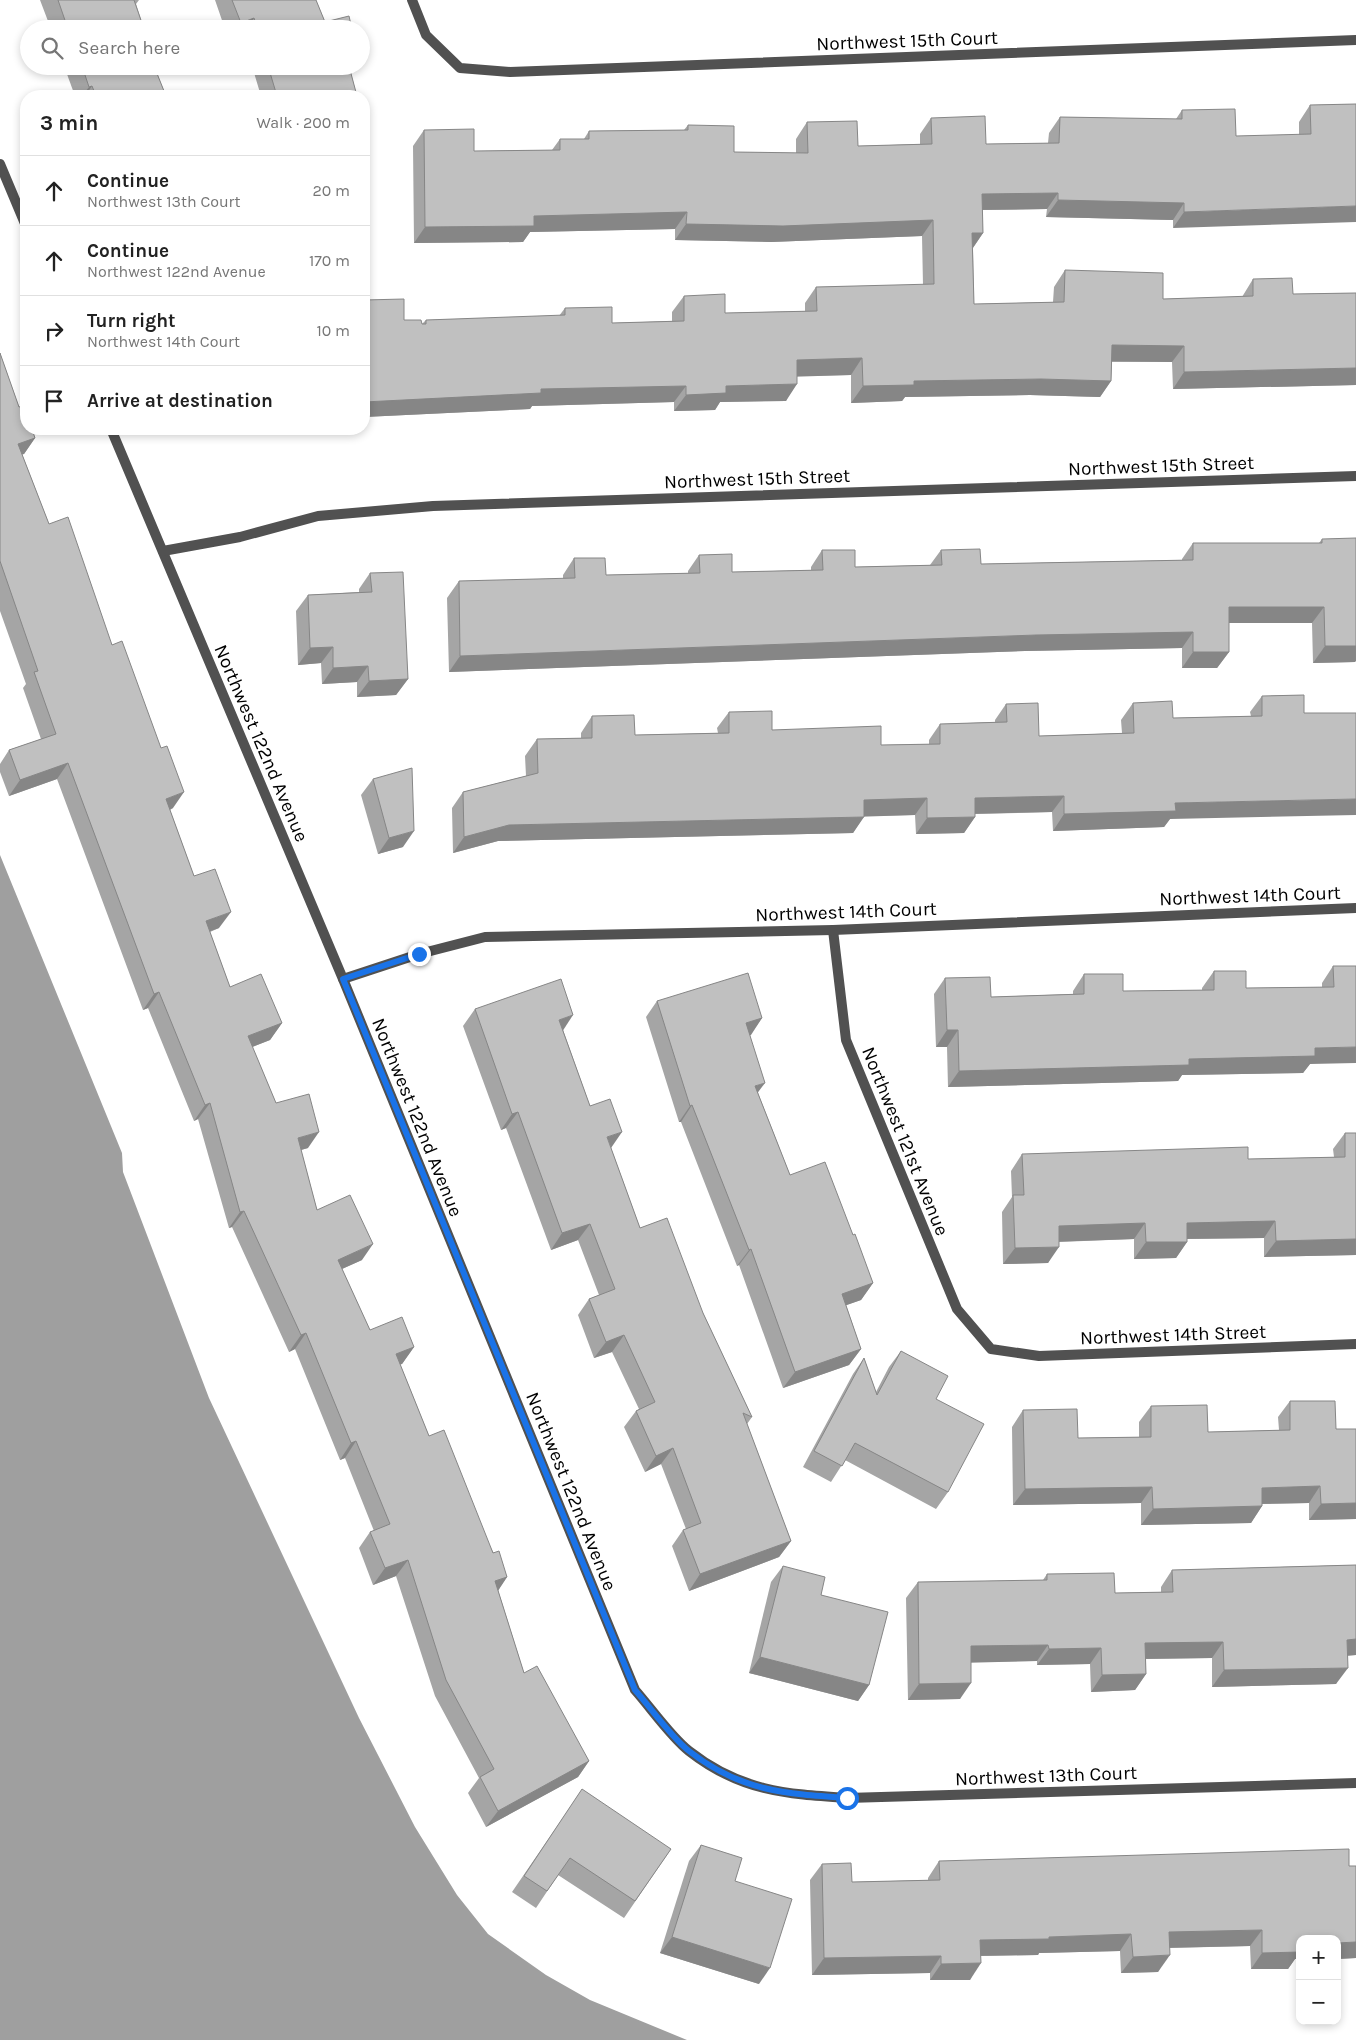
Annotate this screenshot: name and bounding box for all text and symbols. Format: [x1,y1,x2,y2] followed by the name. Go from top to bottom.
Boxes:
[20,20,370,75] search box
[816,27,998,55] street label: Northwest 15th Court
[38,34,66,62] icon: search
[78,37,180,59] text: Search here
[40,111,98,135] text: 3 min
[256,113,350,132] text: Walk · 200 m
[87,170,169,192] text: Continue
[40,177,68,205] icon: ahead
[312,181,350,200] text: 20 m
[87,192,240,211] text: Northwest 13th Court
[87,240,169,262] text: Continue
[40,247,68,275] icon: ahead
[309,251,350,270] text: 170 m
[87,262,266,281] text: Northwest 122nd Avenue
[87,310,176,332] text: Turn right
[40,317,68,345] icon: right
[316,321,350,340] text: 10 m
[87,332,240,351] text: Northwest 14th Court
[40,387,68,415] icon: arrive
[87,390,273,412] text: Arrive at destination
[1068,452,1255,480] street label: Northwest 15th Street
[664,465,851,493] street label: Northwest 15th Street
[210,641,313,845] street label: Northwest 122nd Avenue
[1159,882,1341,910] street label: Northwest 14th Court
[755,898,937,926] street label: Northwest 14th Court
[408,943,431,966] route end
[367,1015,467,1220] street label: Northwest 122nd Avenue
[857,1044,953,1239] street label: Northwest 121st Avenue
[1080,1321,1266,1349] street label: Northwest 14th Street
[521,1389,621,1594] street label: Northwest 122nd Avenue
[955,1762,1137,1790] street label: Northwest 13th Court
[836,1787,859,1810] route start
[1296,1935,1341,2025] map controls
[1296,1935,1341,1980] button: +
[1296,1980,1341,2025] button: −

